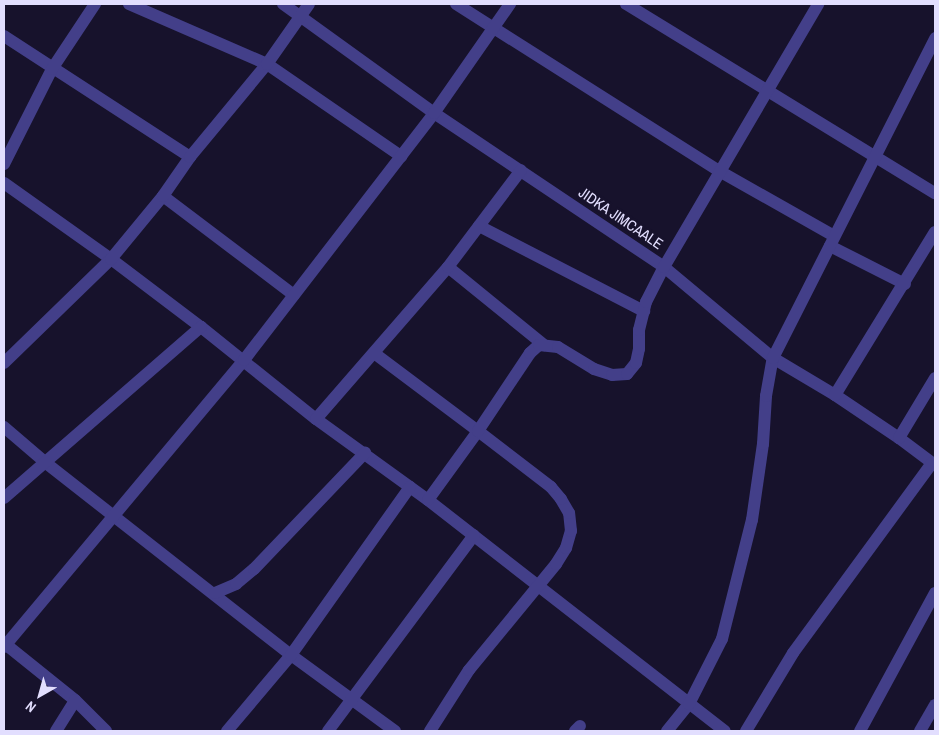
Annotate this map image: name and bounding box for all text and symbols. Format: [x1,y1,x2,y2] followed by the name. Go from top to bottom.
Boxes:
[575,183,667,253] street label: JIDKA JIMCAALE
[15,670,65,720] north arrow
[22,697,40,716] text: N

